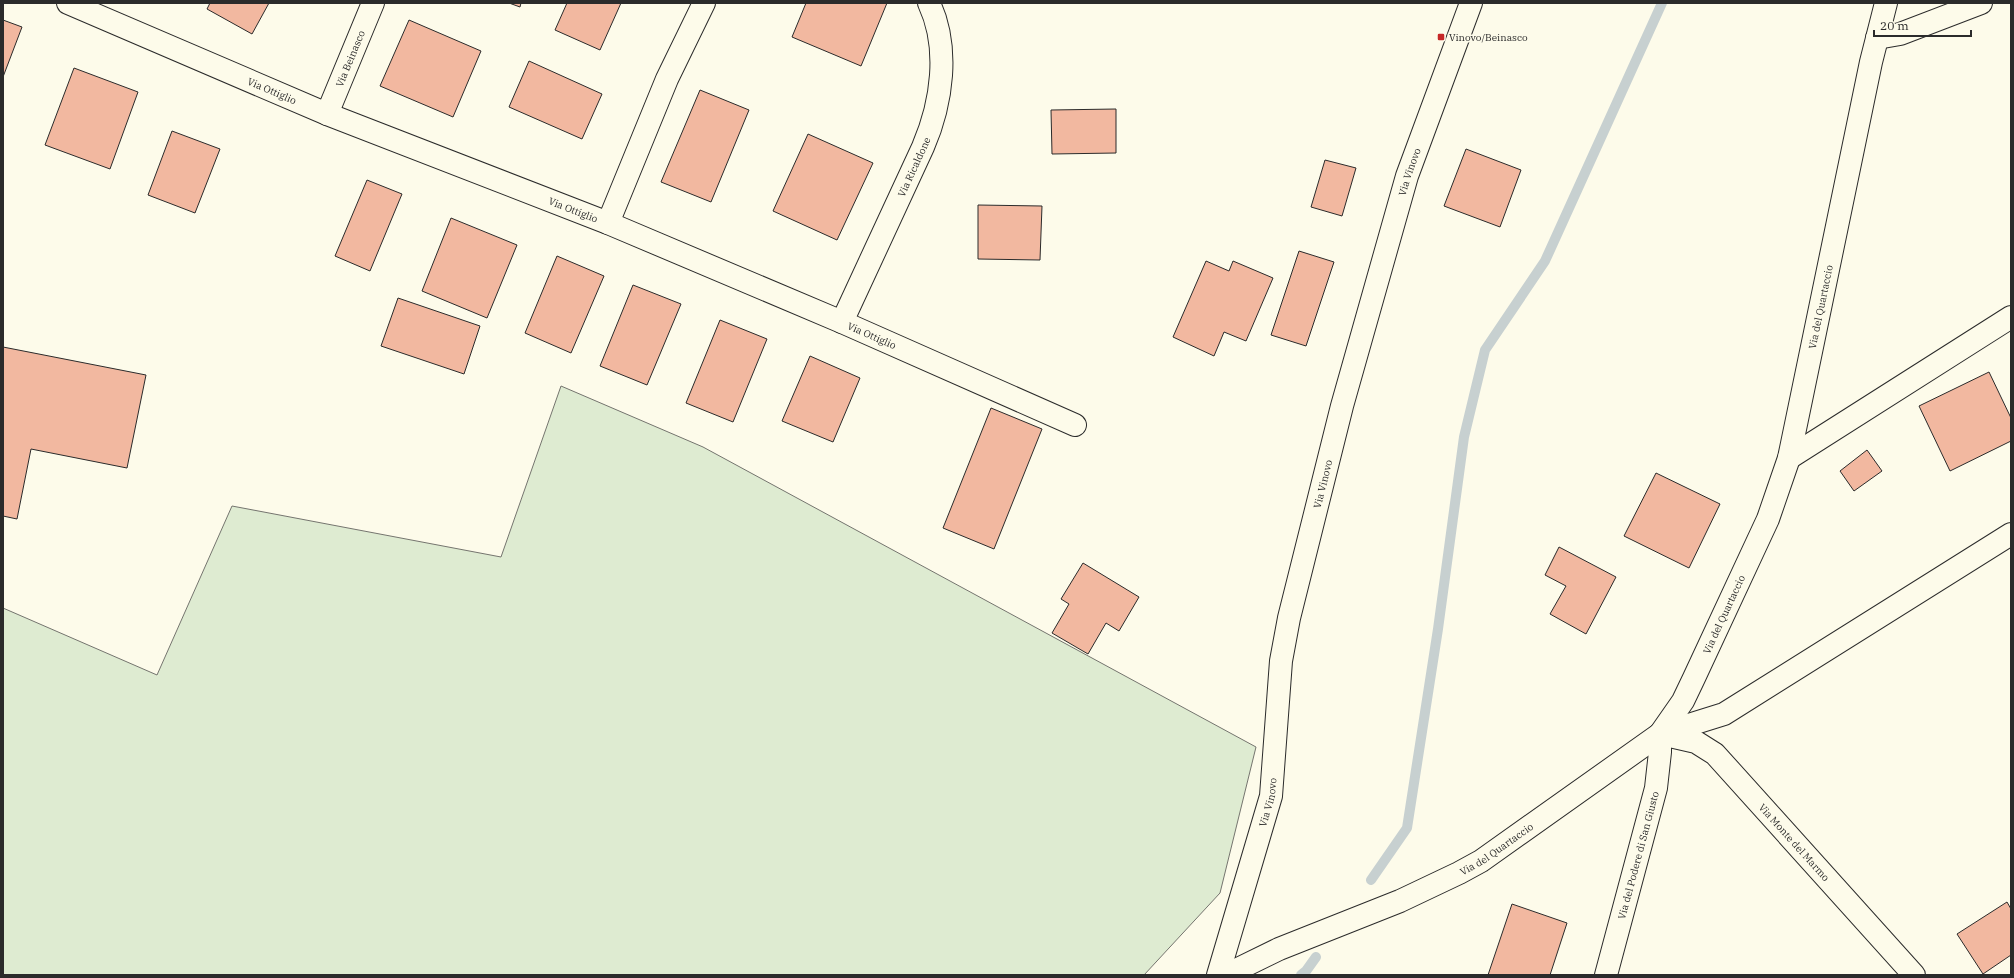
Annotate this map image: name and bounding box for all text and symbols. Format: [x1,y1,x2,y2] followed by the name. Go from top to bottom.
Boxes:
[1874,12,1971,38] scale bar
[1880,18,1909,33] text: 20 m
[332,28,368,89] street label: Via Beinasco
[1449,31,1528,44] place label: Vinovo/Beinasco
[1436,32,1446,42] marker: Vinovo/Beinasco
[246,74,299,107] street label: Via Ottiglio
[894,135,933,199] street label: Via Ricaldone
[1395,146,1423,197] street label: Via Vinovo
[547,194,600,225] street label: Via Ottiglio
[1805,263,1835,350] street label: Via del Quartaccio
[846,319,899,352] street label: Via Ottiglio
[1310,458,1335,510] street label: Via Vinovo
[1700,572,1748,656] street label: Via del Quartaccio
[1256,777,1279,828] street label: Via Vinovo
[1615,789,1661,921] street label: Via del Podere di San Giusto
[1756,801,1833,884] street label: Via Monte del Marmo
[1457,819,1536,878] street label: Via del Quartaccio

